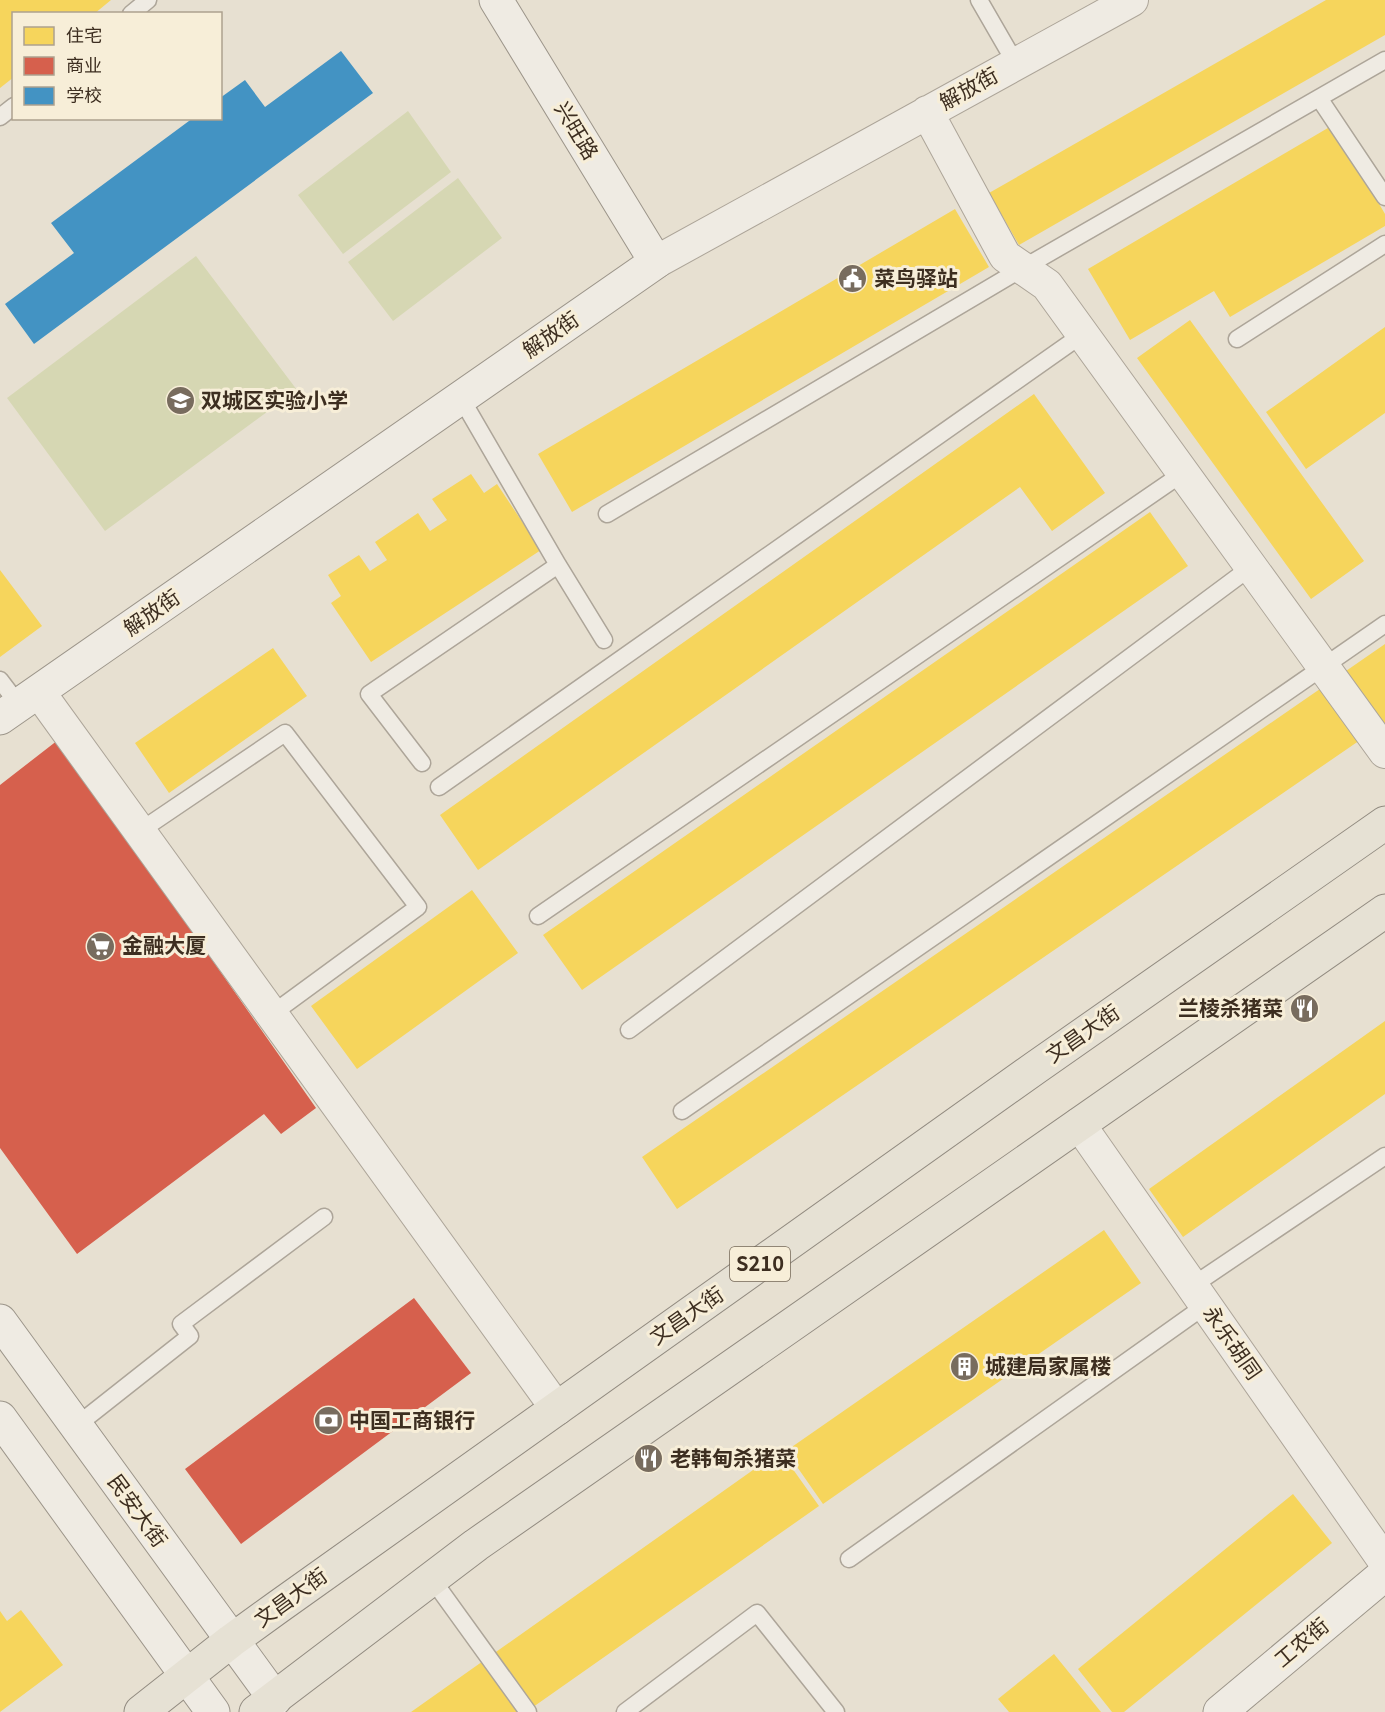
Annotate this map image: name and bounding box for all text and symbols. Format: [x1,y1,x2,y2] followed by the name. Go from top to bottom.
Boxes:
[12,12,222,120] legend
[66,21,102,47] text: 住宅
[66,51,102,77] text: 商业
[933,59,1003,116] street label: 解放街
[66,81,102,107] text: 学校
[549,95,607,165] street label: 兴旺路
[874,262,958,292] place label: 菜鸟驿站
[837,263,869,295] public building icon: 菜鸟驿站
[515,303,584,364] street label: 解放街
[201,384,348,414] place label: 双城区实验小学
[164,385,196,417] school or university icon: 双城区实验小学
[116,581,185,642] street label: 解放街
[122,929,206,959] place label: 金融大厦
[85,930,117,962] supermarket icon: 金融大厦
[1178,992,1283,1022] place label: 兰棱杀猪菜
[1288,993,1320,1025] restaurant icon: 兰棱杀猪菜
[1039,996,1125,1069] street label: 文昌大街
[730,1247,790,1281] road number: S210
[643,1278,729,1351] street label: 文昌大街
[1197,1299,1270,1385] street label: 永乐胡同
[985,1350,1111,1380] place label: 城建局家属楼
[948,1351,980,1383] building icon: 城建局家属楼
[349,1404,475,1434] place label: 中国工商银行
[312,1405,344,1437] bank icon: 中国工商银行
[670,1442,796,1472] place label: 老韩甸杀猪菜
[633,1443,665,1475] restaurant icon: 老韩甸杀猪菜
[102,1467,175,1553] street label: 民安大街
[247,1560,333,1633] street label: 文昌大街
[1267,1610,1334,1673] street label: 工农街

